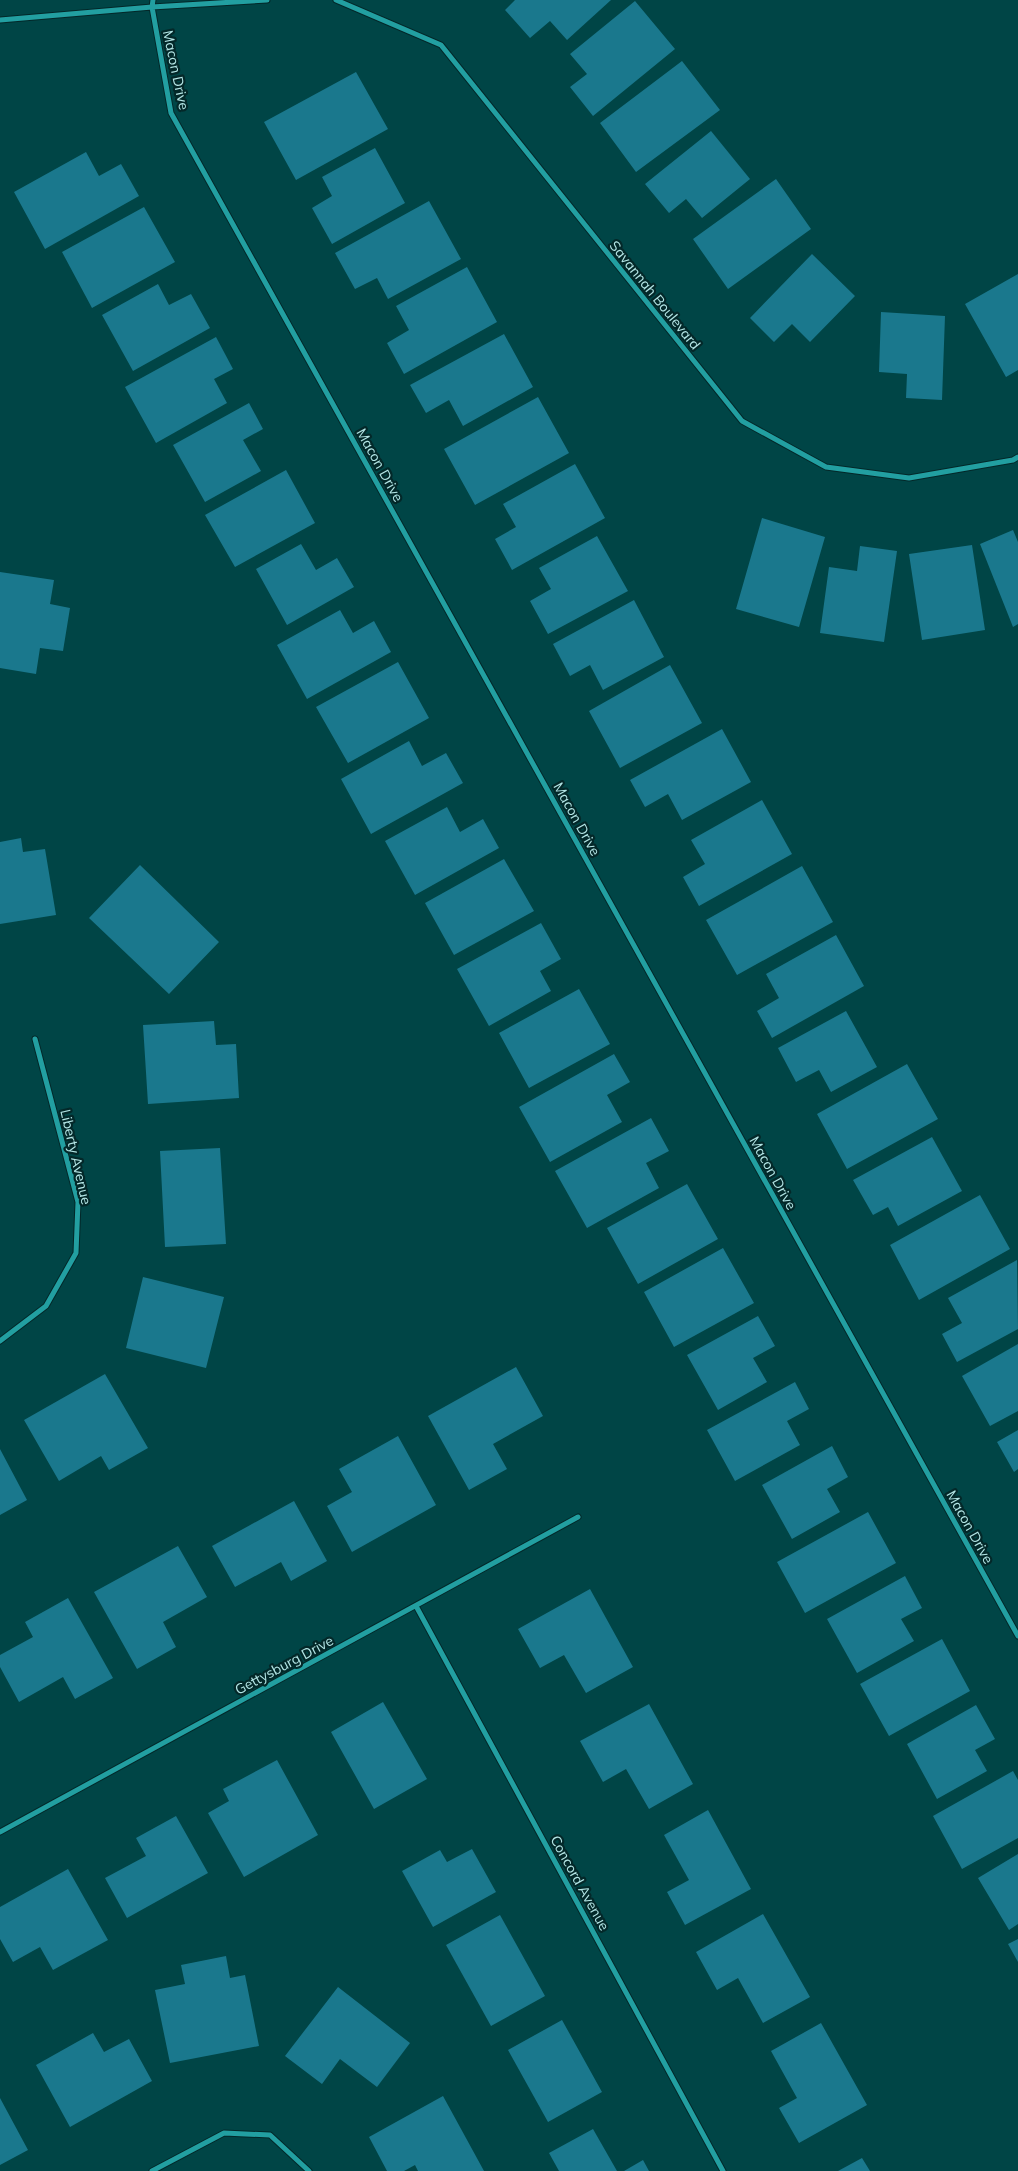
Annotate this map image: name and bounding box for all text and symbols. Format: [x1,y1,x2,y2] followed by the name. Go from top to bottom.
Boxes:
[159,29,193,111] street label: Macon Drive
[606,237,704,353] street label: Savannah Boulevard
[353,425,407,505] street label: Macon Drive
[550,779,604,859] street label: Macon Drive
[56,1108,96,1206] street label: Liberty Avenue
[746,1133,800,1213] street label: Macon Drive
[943,1487,997,1567] street label: Macon Drive
[232,1631,336,1699] street label: Gettysburg Drive
[546,1832,614,1934] street label: Concord Avenue

